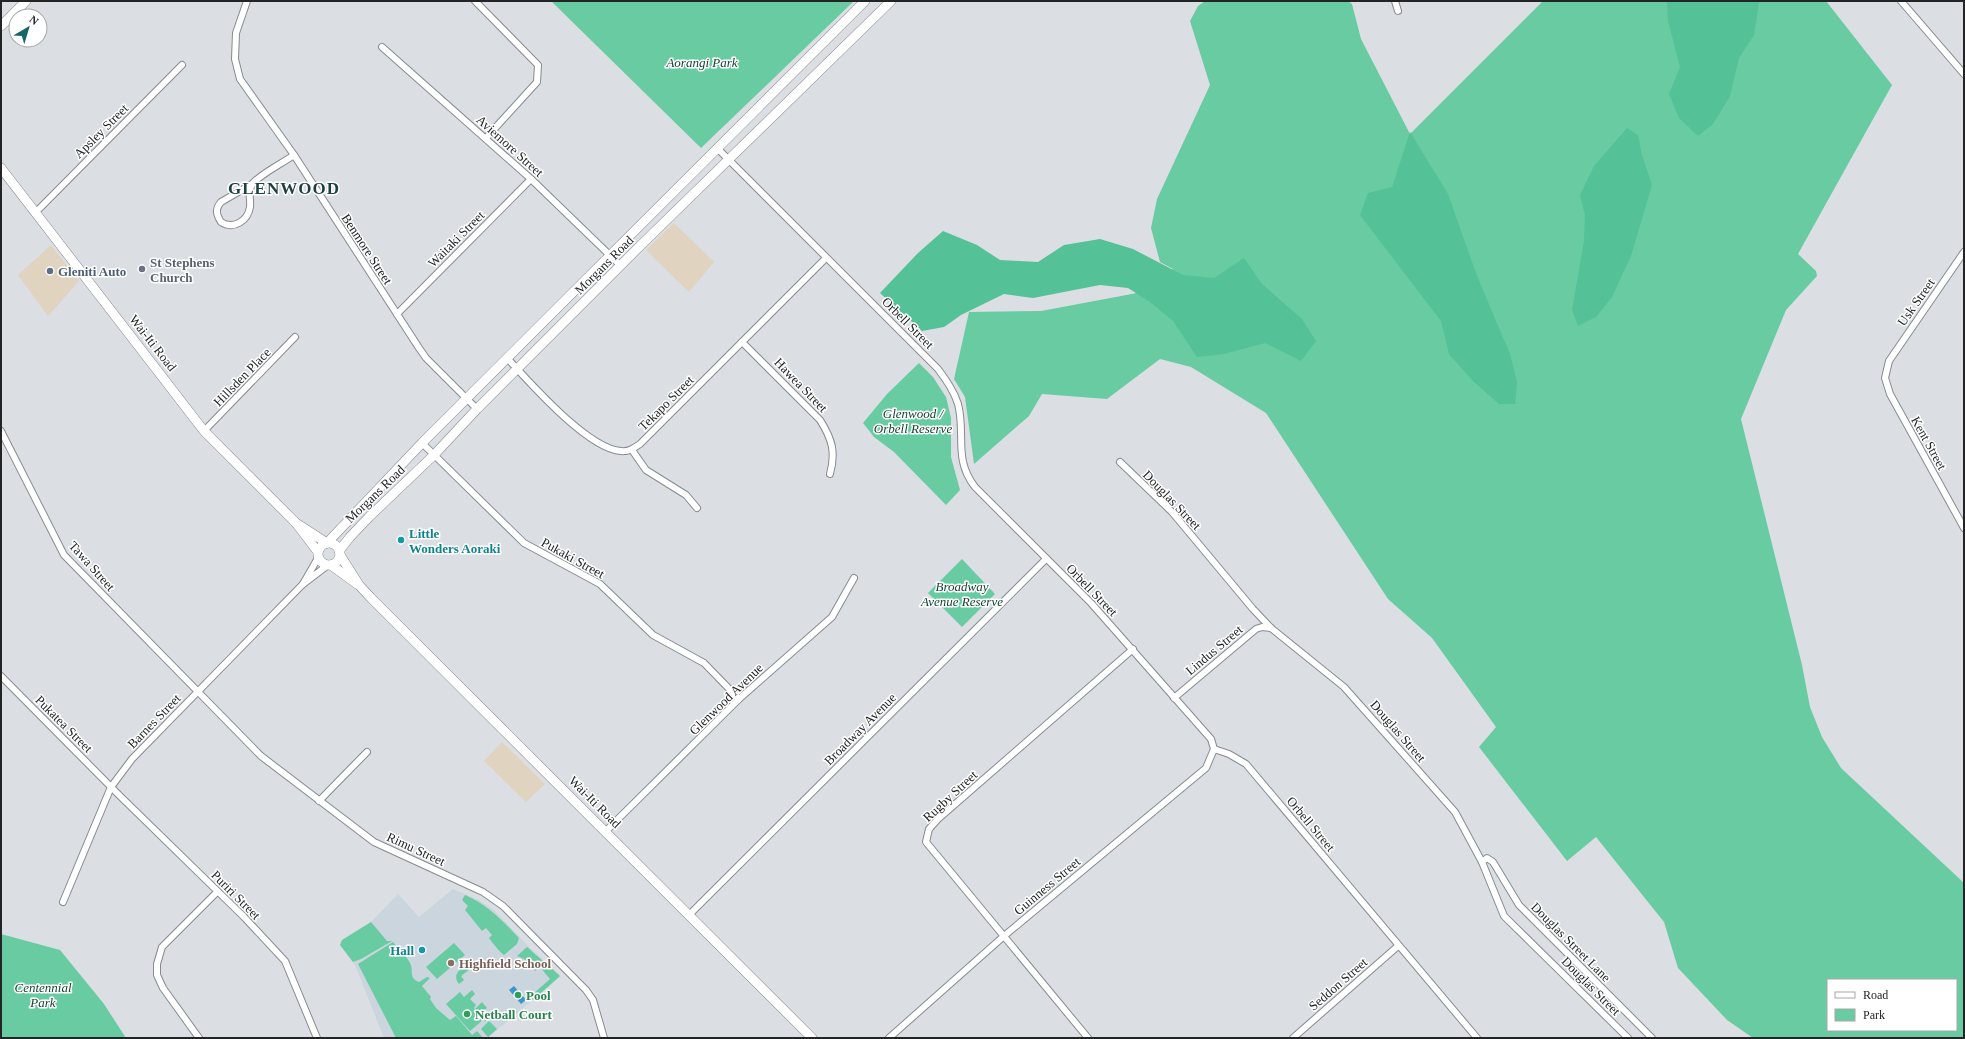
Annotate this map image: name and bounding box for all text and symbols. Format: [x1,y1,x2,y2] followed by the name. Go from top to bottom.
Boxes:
[8,8,48,48] north arrow
[27,13,41,27] text: N
[665,55,738,70] park label: Aorangi Park
[71,101,131,161] street label: Apsley Street
[474,112,547,180] street label: Aviemore Street
[228,179,340,198] district label: GLENWOOD
[425,207,488,270] street label: Waitaki Street
[339,211,396,287] street label: Benmore Street
[572,232,637,297] street label: Morgans Road
[150,255,215,285] place label: St Stephens Church
[58,264,126,279] place label: Gleniti Auto
[137,264,147,274] marker: St Stephens Church
[45,266,55,276] marker: Gleniti Auto
[1894,275,1938,329] street label: Usk Street
[879,294,937,352] street label: Orbell Street
[126,312,180,374] street label: Wai-Iti Road
[210,344,274,409] street label: Hillsden Place
[771,355,831,416] street label: Hawea Street
[635,372,697,434] street label: Tekapo Street
[874,406,952,436] park label: Glenwood / Orbell Reserve
[1908,414,1950,473] street label: Kent Street
[342,462,408,526] street label: Morgans Road
[1140,467,1204,533] street label: Douglas Street
[409,526,501,556] place label: Little Wonders Aoraki
[396,535,406,545] marker: Little Wonders Aoraki
[539,535,607,582] street label: Pukaki Street
[66,538,118,594] street label: Tawa Street
[1063,561,1121,620] street label: Orbell Street
[920,579,1003,609] park label: Broadway Avenue Reserve
[1182,622,1246,678] street label: Lindus Street
[686,660,766,738] street label: Glenwood Avenue
[124,690,184,751] street label: Barnes Street
[821,690,899,768] street label: Broadway Avenue
[32,692,96,756] street label: Pukatea Street
[1367,697,1429,765] street label: Douglas Street
[920,767,980,825] street label: Rugby Street
[566,773,624,831] street label: Wai-Iti Road
[1284,794,1338,855] street label: Orbell Street
[385,829,448,869] street label: Rimu Street
[1011,854,1084,918] street label: Guinness Street
[208,867,264,923] street label: Puriri Street
[1528,899,1614,985] street label: Douglas Street Lane
[390,943,414,958] place label: Hall
[417,945,427,955] marker: Hall
[1558,953,1624,1019] street label: Douglas Street
[1306,954,1371,1013] street label: Seddon Street
[459,956,551,971] place label: Highfield School
[446,958,456,968] marker: Highfield School
[1827,979,1957,1031] legend
[14,980,72,1010] park label: Centennial Park
[526,988,551,1003] place label: Pool
[1863,988,1888,1002] text: Road
[513,990,523,1000] marker: Pool
[475,1007,553,1022] place label: Netball Court
[1863,1008,1885,1022] text: Park
[462,1009,472,1019] marker: Netball Court

